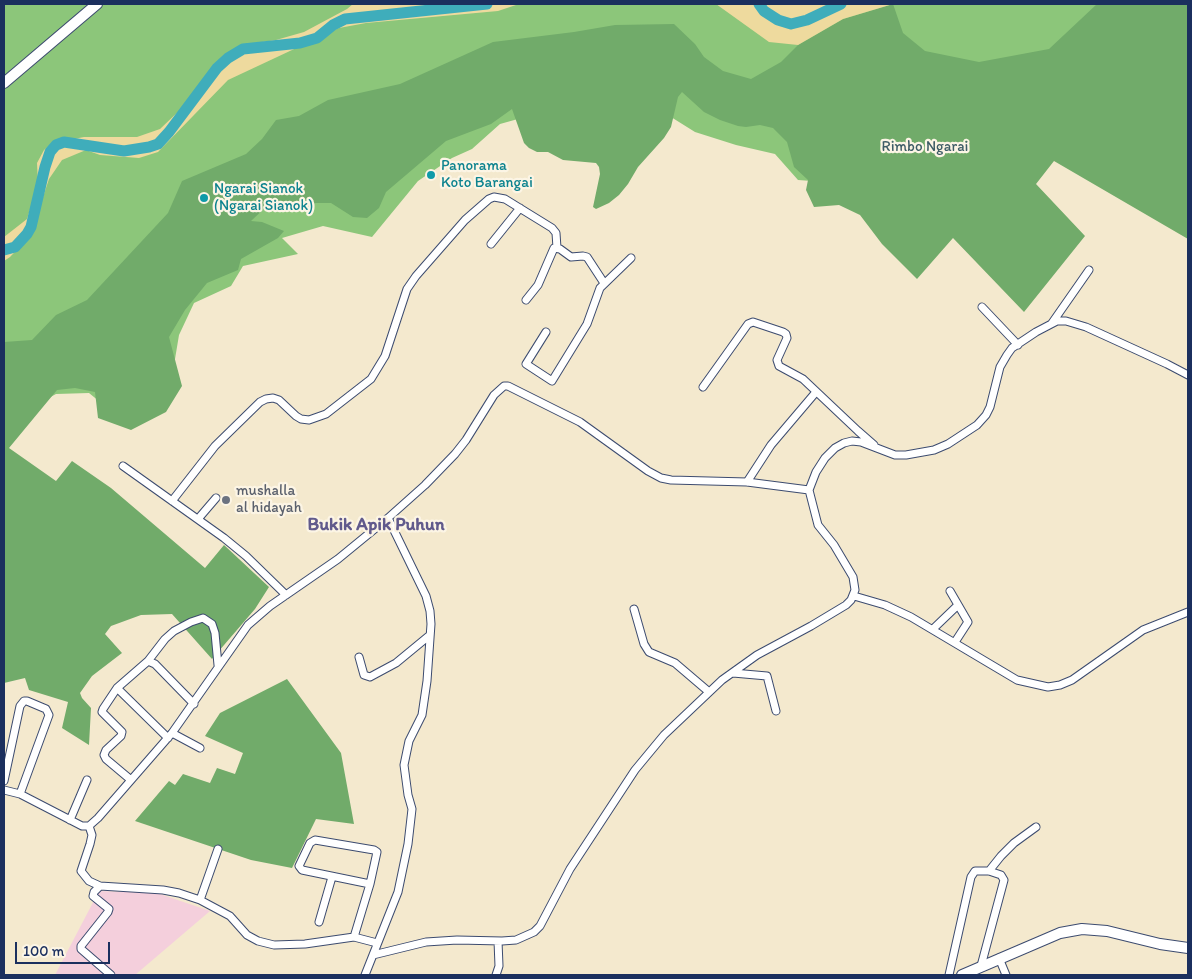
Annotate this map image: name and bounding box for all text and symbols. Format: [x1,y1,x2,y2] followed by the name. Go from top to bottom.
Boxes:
[882,138,968,156] park label: Rimbo Ngarai
[441,157,533,192] place label: Panorama Koto Barangai
[425,169,437,181] marker: Panorama Koto Barangai
[214,180,313,215] place label: Ngarai Sianok (Ngarai Sianok)
[198,192,210,204] marker: Ngarai Sianok (Ngarai Sianok)
[236,482,302,517] place label: mushalla al hidayah
[220,494,232,506] marker: mushalla al hidayah
[308,514,444,536] district label: Bukik Apik Puhun
[18,932,112,964] scale bar
[23,942,64,960] text: 100 m

